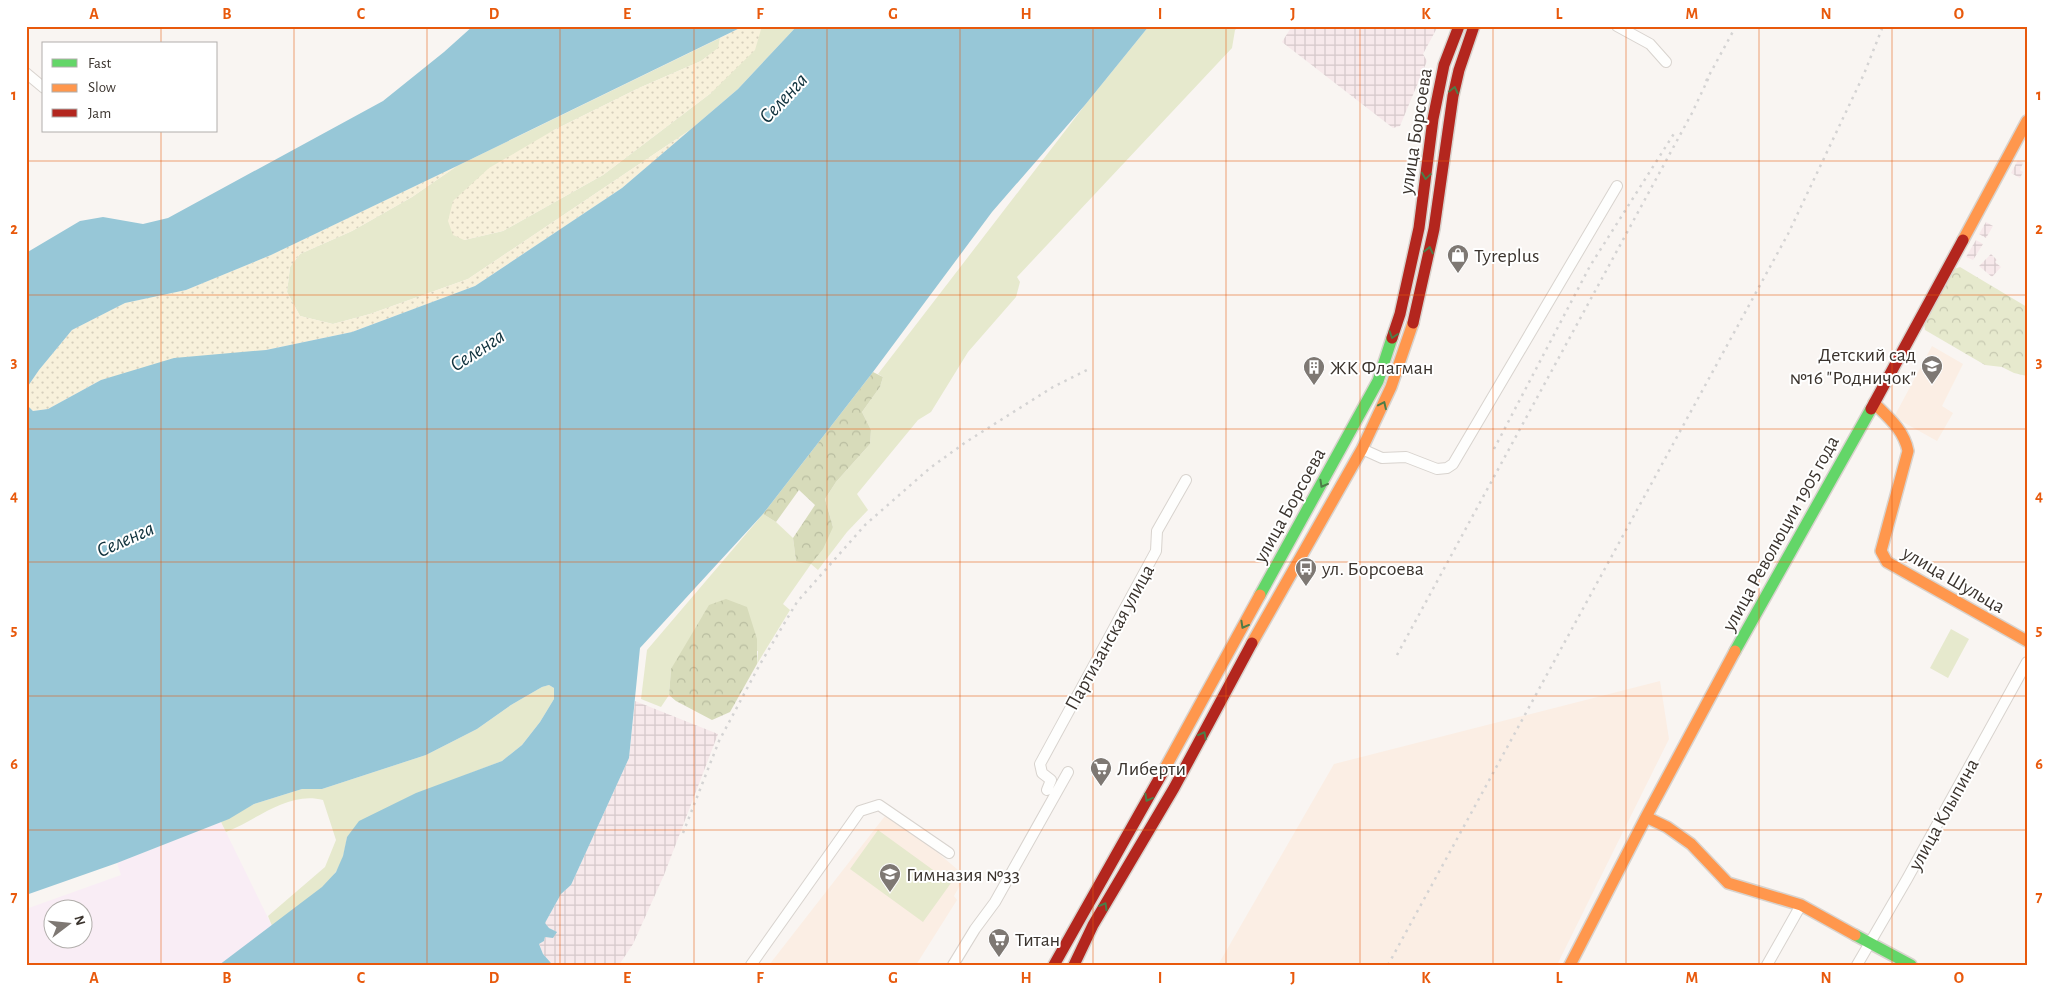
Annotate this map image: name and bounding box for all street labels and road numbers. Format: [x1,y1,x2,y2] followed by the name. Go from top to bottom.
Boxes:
[1396,67,1436,197] street label: улица Борсоева
[1718,433,1843,635] street label: улица Революции 1905 года
[1250,445,1330,567] street label: улица Борсоева
[1898,542,2008,617] street label: улица Шульца
[1062,561,1158,714] street label: Партизанская улица
[1905,755,1983,875] street label: улица Клыпина

